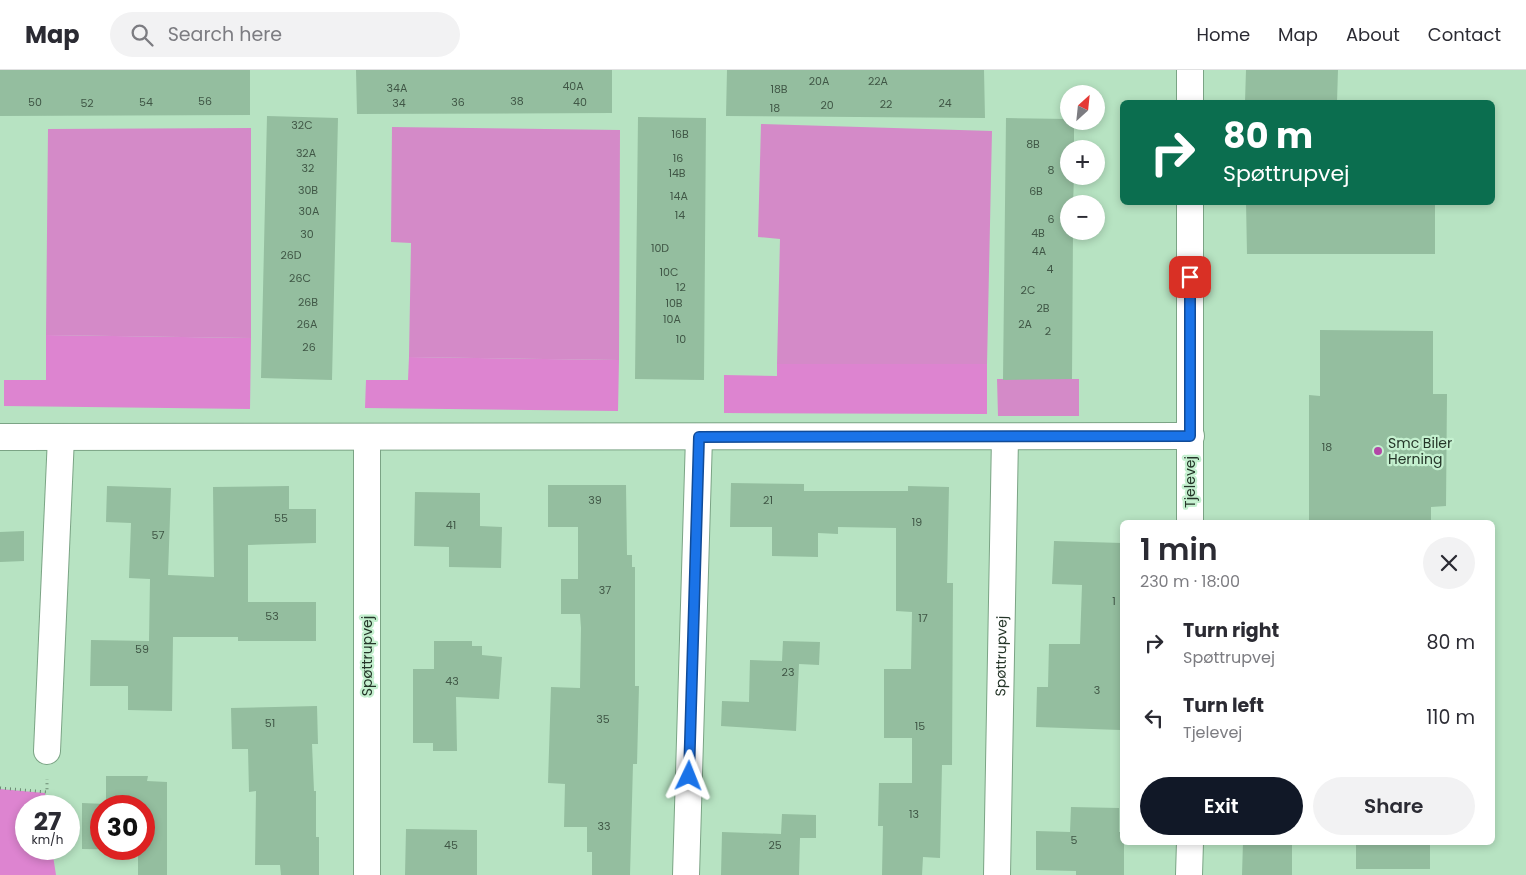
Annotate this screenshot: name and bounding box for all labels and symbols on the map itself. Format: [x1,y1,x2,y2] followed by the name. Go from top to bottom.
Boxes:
[809,73,830,89] house number: 20A
[868,73,889,89] house number: 22A
[562,78,584,94] house number: 40A
[387,80,408,96] house number: 34A
[770,81,788,97] house number: 18B
[1060,85,1105,130] north arrow
[198,93,212,109] house number: 56
[510,93,524,109] house number: 38
[28,94,42,110] house number: 50
[139,94,153,110] house number: 54
[451,94,465,110] house number: 36
[573,94,587,110] house number: 40
[80,95,94,111] house number: 52
[392,95,406,111] house number: 34
[938,95,952,111] house number: 24
[880,96,892,112] house number: 22
[820,97,834,113] house number: 20
[770,100,780,116] house number: 18
[291,117,313,133] house number: 32C
[671,126,689,142] house number: 16B
[1026,136,1040,152] house number: 8B
[296,145,317,161] house number: 32A
[673,150,683,166] house number: 16
[302,160,314,176] house number: 32
[1048,162,1055,178] house number: 8
[668,165,686,181] house number: 14B
[298,182,318,198] house number: 30B
[1029,183,1043,199] house number: 6B
[670,188,689,204] house number: 14A
[299,203,320,219] house number: 30A
[675,207,685,223] house number: 14
[1048,211,1055,227] house number: 6
[1031,225,1045,241] house number: 4B
[300,226,314,242] house number: 30
[651,240,669,256] house number: 10D
[1032,243,1047,259] house number: 4A
[280,247,302,263] house number: 26D
[1169,256,1211,298] pin
[1047,261,1054,277] house number: 4
[660,264,678,280] house number: 10C
[289,270,311,286] house number: 26C
[676,279,686,295] house number: 12
[1021,282,1035,298] house number: 2C
[298,294,318,310] house number: 26B
[665,295,683,311] house number: 10B
[1036,300,1050,316] house number: 2B
[663,311,682,327] house number: 10A
[297,316,318,332] house number: 26A
[1018,316,1032,332] house number: 2A
[1045,323,1051,339] house number: 2
[676,331,686,347] house number: 10
[302,339,316,355] house number: 26
[1388,433,1452,469] place label: Smc Biler Herning
[1322,439,1332,455] house number: 18
[1372,445,1384,457] marker: Smc Biler Herning
[1180,456,1200,508] street label: Tjelevej
[588,492,602,508] house number: 39
[763,492,773,508] house number: 21
[274,510,288,526] house number: 55
[912,514,922,530] house number: 19
[446,517,456,533] house number: 41
[152,527,164,543] house number: 57
[599,582,611,598] house number: 37
[1112,593,1116,609] house number: 1
[265,608,279,624] house number: 53
[918,610,928,626] house number: 17
[357,616,377,696] street label: Spøttrupvej
[990,616,1012,697] street label: Spøttrupvej
[135,641,149,657] house number: 59
[782,664,794,680] house number: 23
[445,673,459,689] house number: 43
[1094,682,1100,698] house number: 3
[596,711,610,727] house number: 35
[265,715,275,731] house number: 51
[915,718,925,734] house number: 15
[662,749,714,801] position arrow
[90,795,155,860] speed limit sign: 30
[909,806,919,822] house number: 13
[598,818,610,834] house number: 33
[1071,832,1078,848] house number: 5
[444,837,458,853] house number: 45
[768,837,782,853] house number: 25

